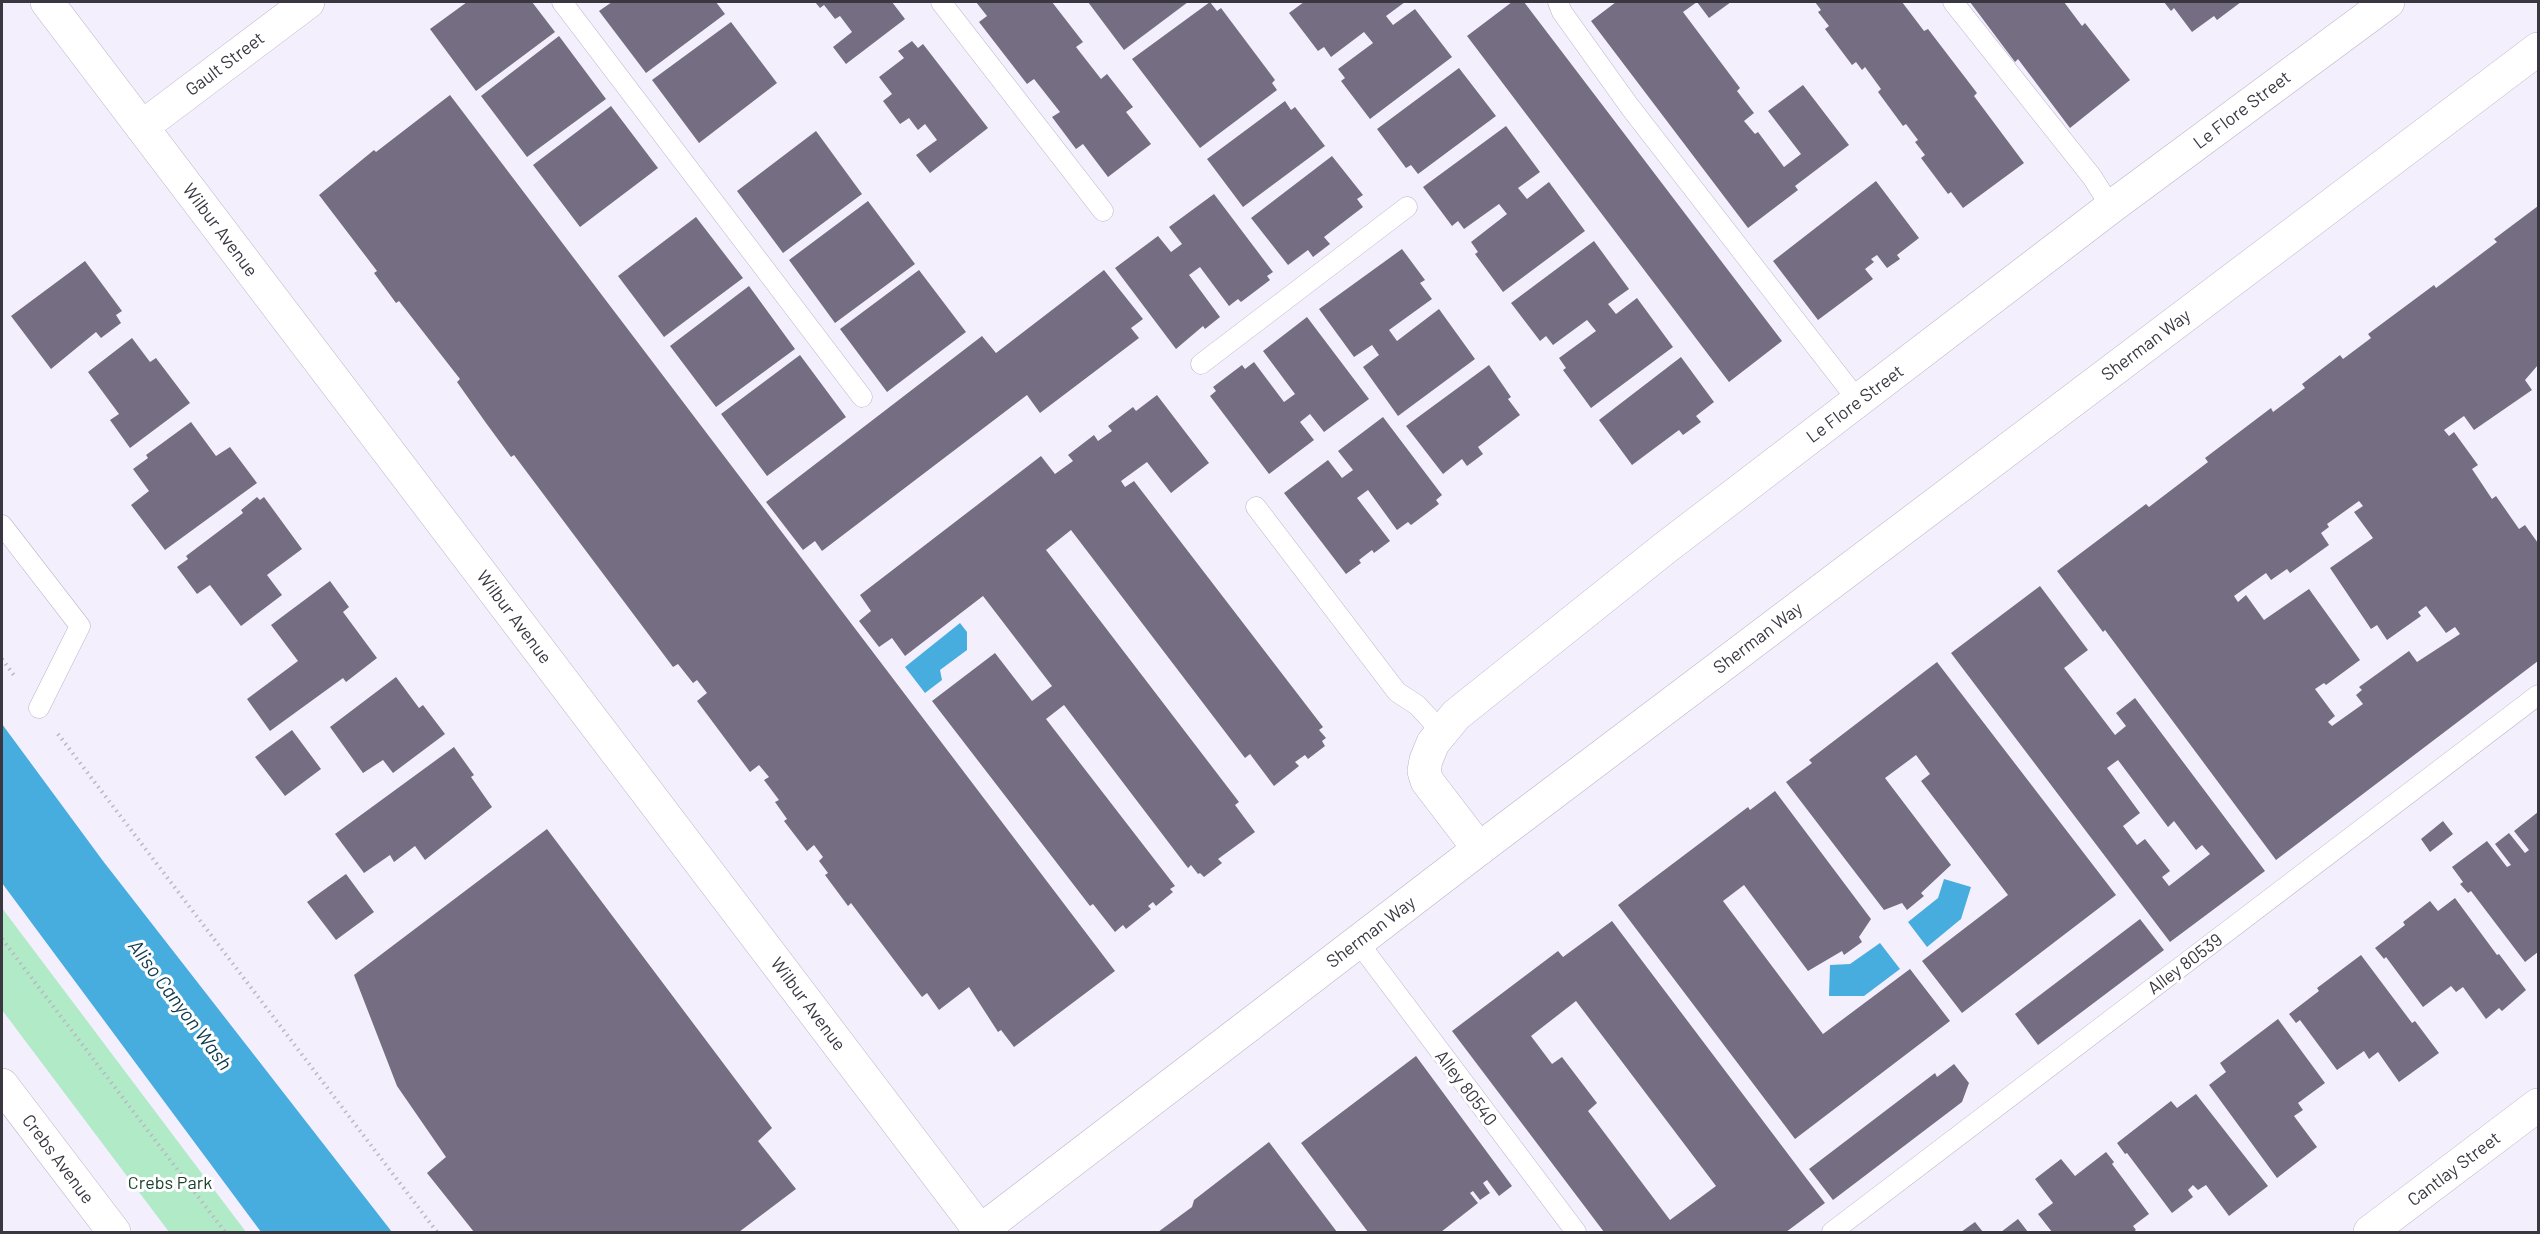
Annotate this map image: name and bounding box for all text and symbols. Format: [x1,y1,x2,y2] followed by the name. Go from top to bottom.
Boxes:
[181,27,269,101] street label: Gault Street
[2189,66,2295,154] street label: Le Flore Street
[178,179,262,281] street label: Wilbur Avenue
[2097,304,2195,386] street label: Sherman Way
[1802,360,1908,448] street label: Le Flore Street
[472,566,556,668] street label: Wilbur Avenue
[1709,597,1807,679] street label: Sherman Way
[1322,891,1420,973] street label: Sherman Way
[2143,929,2227,999] street label: Alley 80539
[123,935,237,1075] water label: Aliso Canyon Wash
[766,953,850,1055] street label: Wilbur Avenue
[1430,1046,1502,1130] street label: Alley 80540
[17,1110,99,1208] street label: Crebs Avenue
[2403,1127,2505,1211] street label: Cantlay Street
[128,1172,212,1194] park label: Crebs Park

